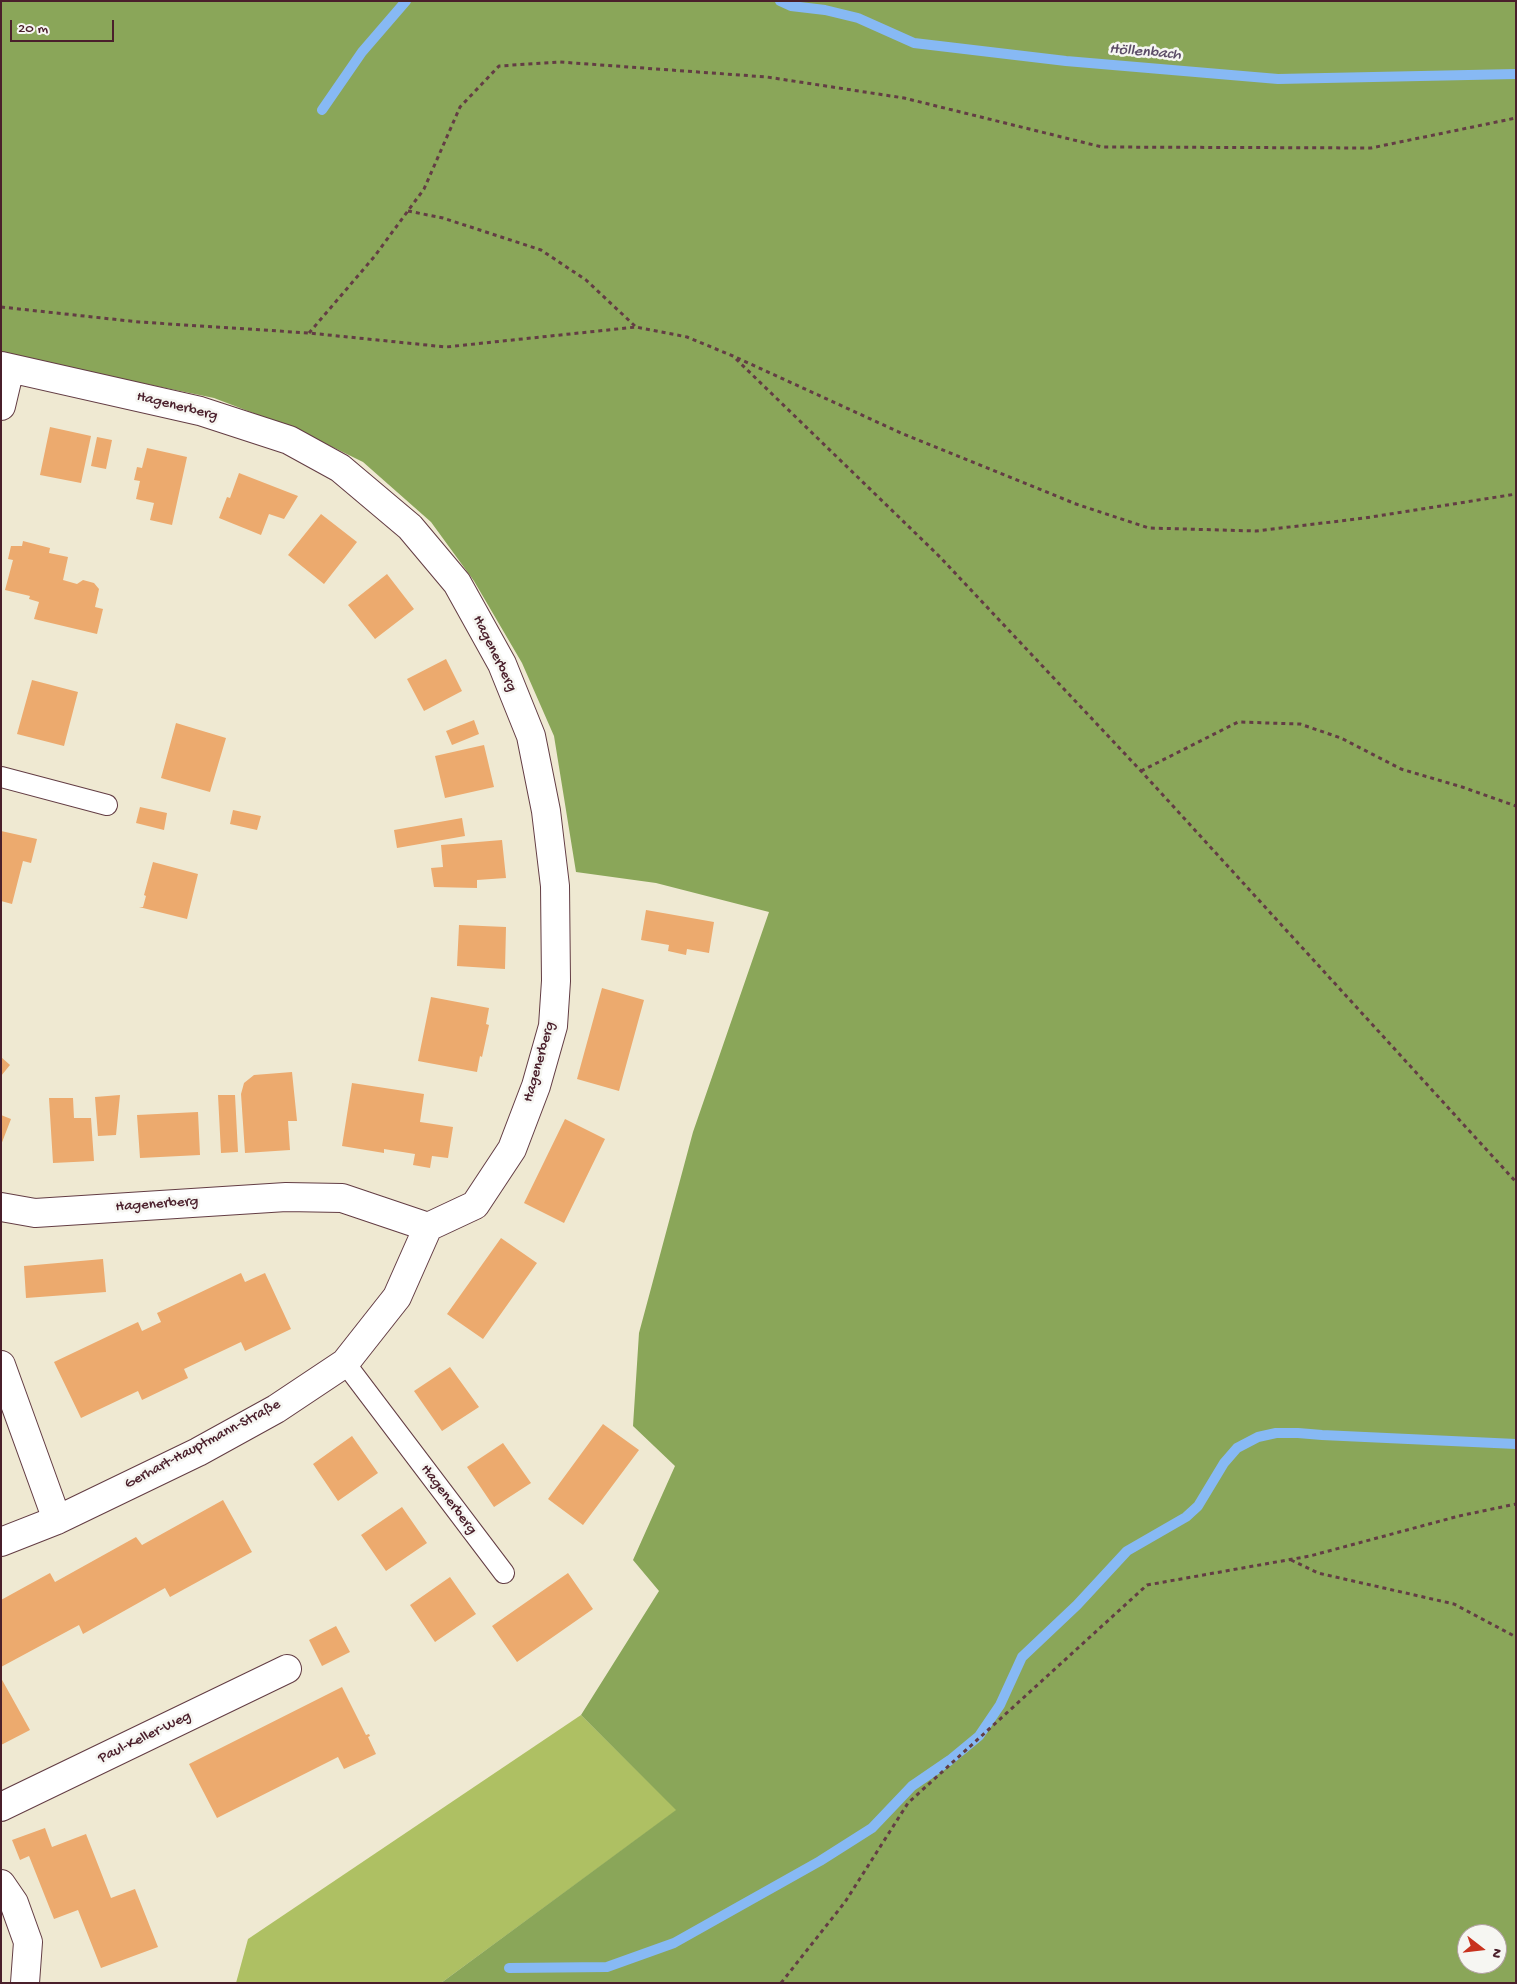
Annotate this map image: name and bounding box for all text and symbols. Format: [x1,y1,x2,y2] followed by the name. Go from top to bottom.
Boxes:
[12,10,116,42] scale bar
[18,20,48,38] text: 20 m
[1108,40,1182,66] water label: Höllenbach
[135,388,219,426] street label: Hagenerberg
[468,613,520,695] street label: Hagenerberg
[520,1020,560,1104] street label: Hagenerberg
[115,1193,199,1217] street label: Hagenerberg
[122,1396,284,1494] street label: Gerhart-Hauptmann-Straße
[416,1462,480,1538] street label: Hagenerberg
[96,1708,194,1768] street label: Paul-Keller-Weg
[1457,1924,1507,1974] north arrow
[1487,1946,1505,1960] text: N

